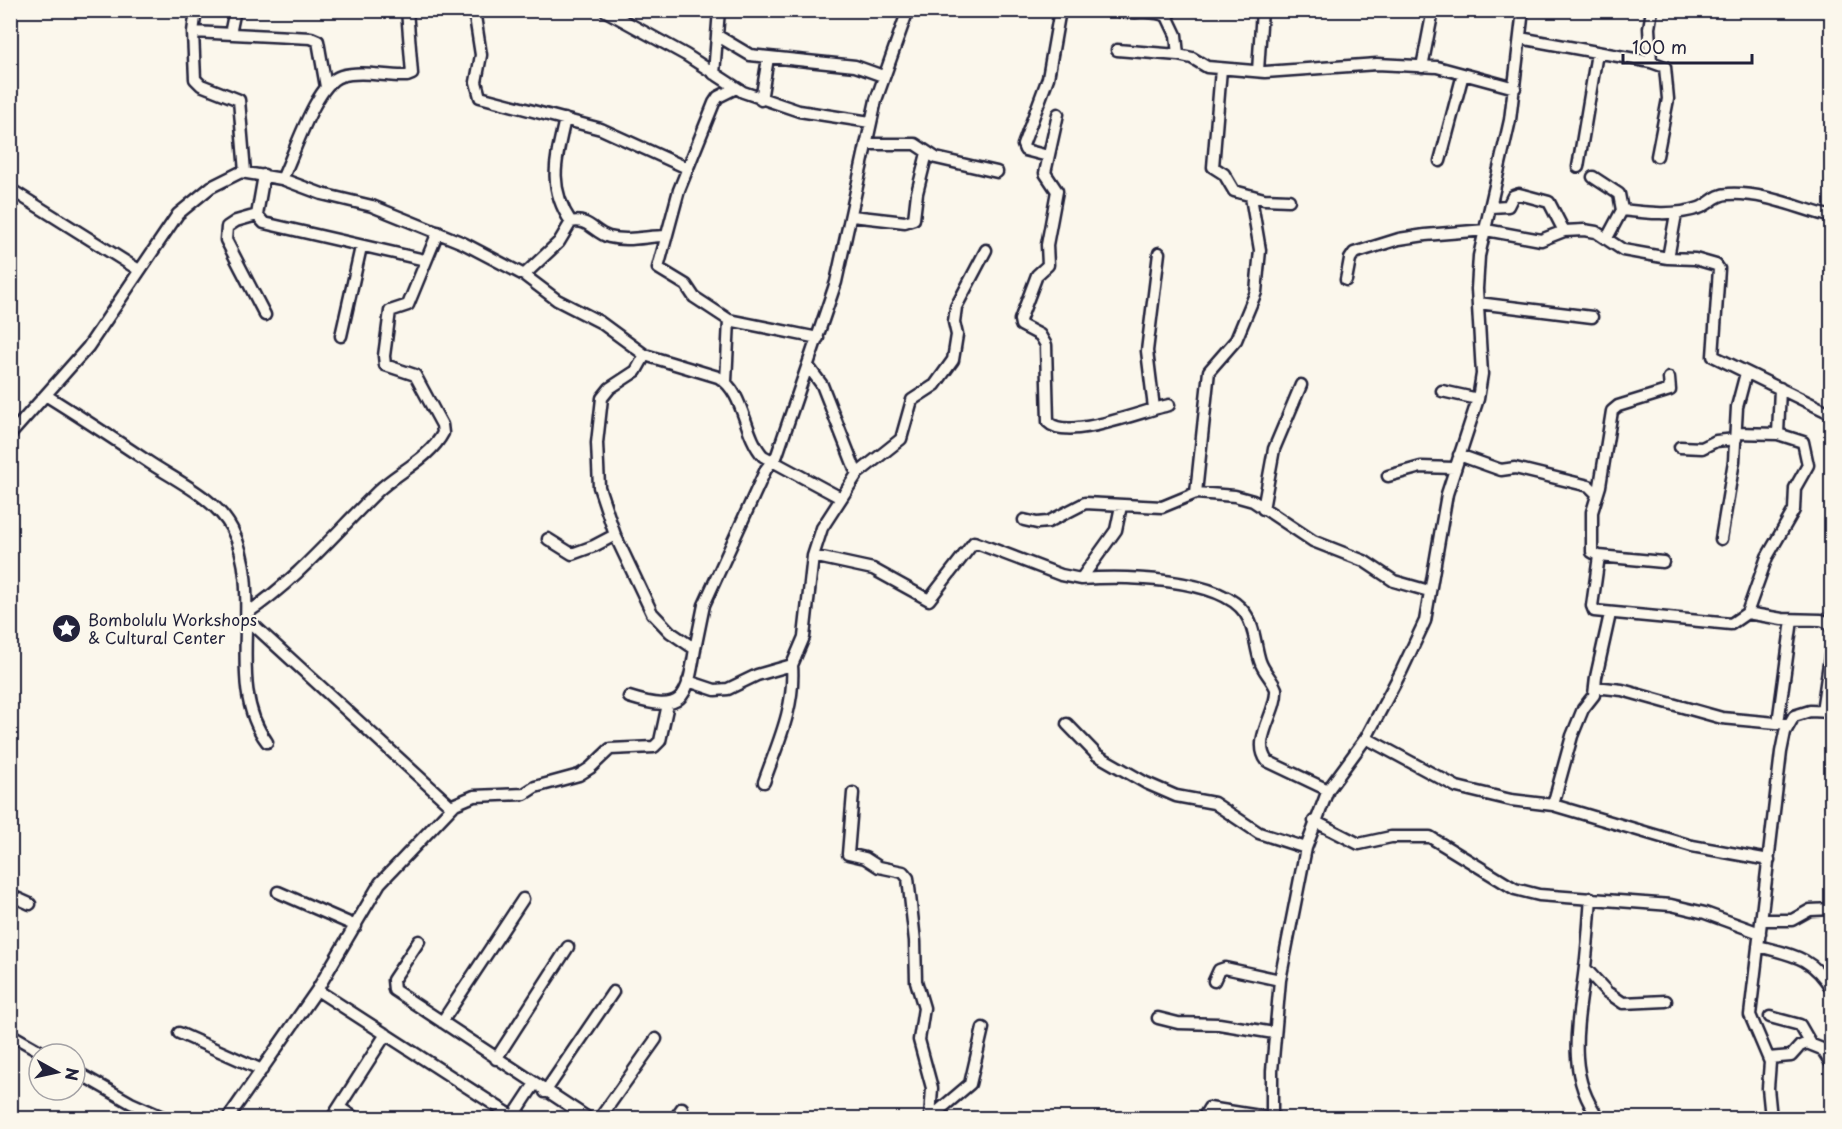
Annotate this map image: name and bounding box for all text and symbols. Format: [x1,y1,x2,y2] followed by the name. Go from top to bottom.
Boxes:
[1623,27,1752,65] scale bar
[1632,33,1687,60] text: 100 m
[88,607,257,649] place label: Bombolulu Workshops & Cultural Center
[51,613,83,645] place icon: Bombolulu Workshops & Cultural Center
[27,1042,87,1102] north arrow
[60,1066,86,1082] text: N

